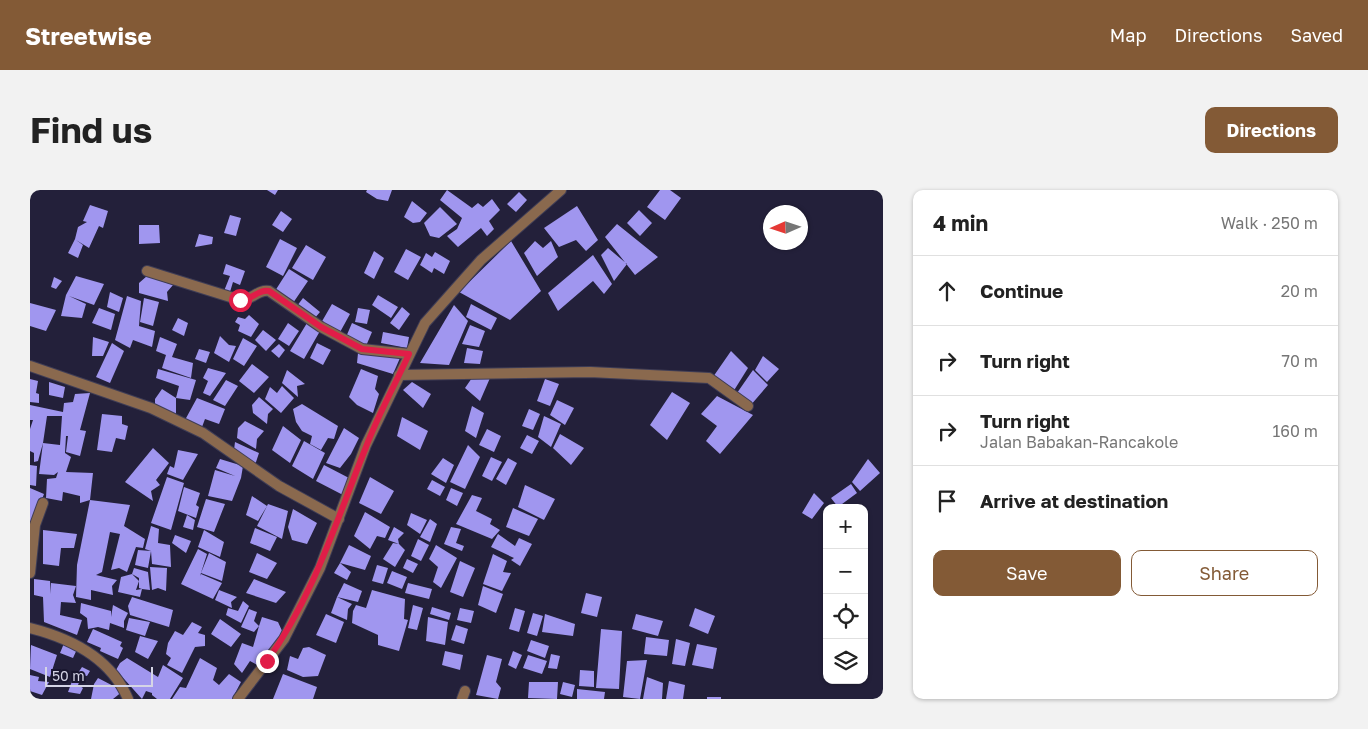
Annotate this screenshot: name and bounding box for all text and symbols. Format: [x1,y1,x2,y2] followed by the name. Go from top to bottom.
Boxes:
[25,21,152,50] text: Streetwise
[1110,24,1146,46] text: Map
[1174,24,1262,46] text: Directions
[1290,24,1343,46] text: Saved
[1205,107,1338,153] button: Directions
[30,109,152,151] text: Find us
[763,205,808,250] north arrow
[933,210,988,236] text: 4 min
[1221,213,1318,233] text: Walk · 250 m
[933,277,961,305] icon: ahead
[980,279,1063,302] text: Continue
[1281,281,1318,301] text: 20 m
[229,289,252,312] route start
[933,347,961,375] icon: right
[980,349,1070,372] text: Turn right
[1281,351,1318,371] text: 70 m
[980,409,1070,432] text: Turn right
[933,417,961,445] icon: right
[1272,421,1318,441] text: 160 m
[980,432,1178,452] text: Jalan Babakan-Rancakole
[933,487,961,515] icon: arrive
[980,489,1168,512] text: Arrive at destination
[823,504,868,684] map controls
[823,504,868,549] button: +
[823,549,868,594] button: −
[933,550,1121,596] button: Save
[1131,550,1318,596] button: Share
[823,594,868,639] button: locate
[823,639,868,684] button: layers
[256,650,279,673] route end
[45,664,152,687] scale bar
[52,667,85,684] text: 50 m

